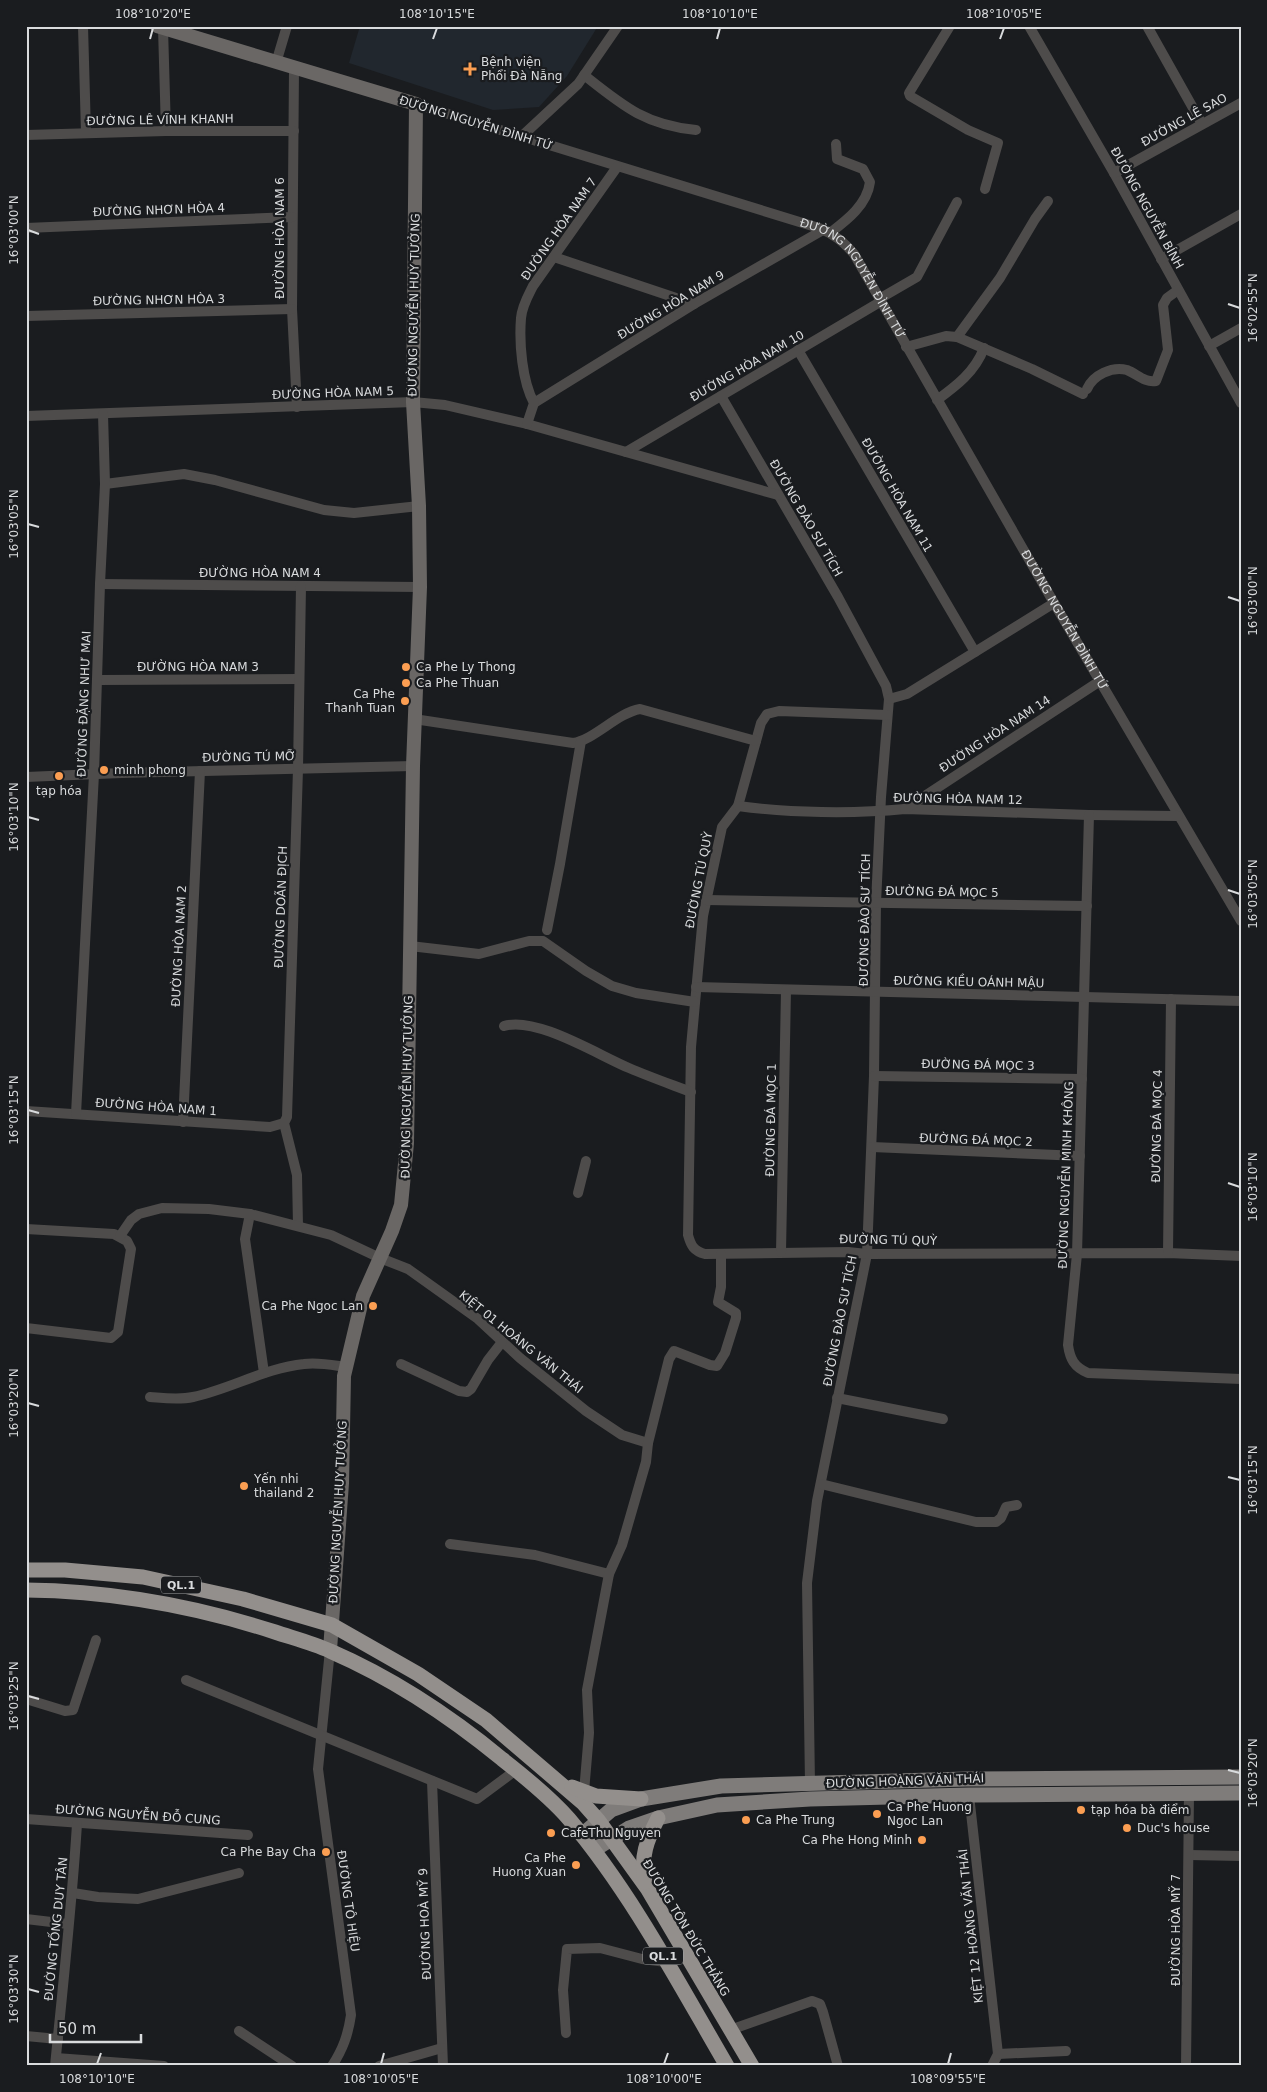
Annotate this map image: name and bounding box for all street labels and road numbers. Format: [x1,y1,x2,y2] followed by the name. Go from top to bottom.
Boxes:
[1138,90,1229,149] street label: ĐƯỜNG LÊ SAO
[398,91,555,153] street label: ĐƯỜNG NGUYỄN ĐÌNH TỨ
[86,111,234,128] street label: ĐƯỜNG LÊ VĨNH KHANH
[1108,144,1188,271] street label: ĐƯỜNG NGUYỄN BÍNH
[517,174,600,283] street label: ĐƯỜNG HÒA NAM 7
[272,177,287,299] street label: ĐƯỜNG HÒA NAM 6
[93,200,225,219] street label: ĐƯỜNG NHƠN HÒA 4
[403,213,423,397] street label: ĐƯỜNG NGUYỄN HUY TƯỞNG
[798,216,909,341] street label: ĐƯỜNG NGUYỄN ĐÌNH TỨ
[615,267,727,342] street label: ĐƯỜNG HÒA NAM 9
[93,291,225,308] street label: ĐƯỜNG NHƠN HÒA 3
[687,327,807,404] street label: ĐƯỜNG HÒA NAM 10
[272,383,394,402] street label: ĐƯỜNG HÒA NAM 5
[859,435,936,555] street label: ĐƯỜNG HÒA NAM 11
[767,456,846,579] street label: ĐƯỜNG ĐÀO SƯ TÍCH
[1018,548,1112,693] street label: ĐƯỜNG NGUYỄN ĐÌNH TỨ
[199,565,321,580] street label: ĐƯỜNG HÒA NAM 4
[73,631,94,777] street label: ĐƯỜNG ĐẶNG NHƯ MAI
[137,659,259,674] street label: ĐƯỜNG HÒA NAM 3
[936,692,1053,775] street label: ĐƯỜNG HÒA NAM 14
[202,748,296,765] street label: ĐƯỜNG TÚ MỠ
[893,790,1023,807] street label: ĐƯỜNG HÒA NAM 12
[682,830,715,930] street label: ĐƯỜNG TÚ QUỲ
[271,846,290,968] street label: ĐƯỜNG DOÃN ĐỊCH
[856,853,873,987] street label: ĐƯỜNG ĐÀO SƯ TÍCH
[885,883,999,900] street label: ĐƯỜNG ĐÁ MỌC 5
[168,885,189,1007] street label: ĐƯỜNG HÒA NAM 2
[893,972,1045,990] street label: ĐƯỜNG KIỀU OÁNH MẬU
[396,995,416,1179] street label: ĐƯỜNG NGUYỄN HUY TƯỞNG
[921,1056,1035,1073] street label: ĐƯỜNG ĐÁ MỌC 3
[762,1063,779,1177] street label: ĐƯỜNG ĐÁ MỌC 1
[1148,1069,1165,1183] street label: ĐƯỜNG ĐÁ MỌC 4
[1054,1081,1076,1269] street label: ĐƯỜNG NGUYỄN MINH KHÔNG
[95,1095,217,1118] street label: ĐƯỜNG HÒA NAM 1
[919,1130,1033,1149] street label: ĐƯỜNG ĐÁ MỌC 2
[839,1231,938,1248] street label: ĐƯỜNG TÚ QUỲ
[819,1254,860,1388] street label: ĐƯỜNG ĐÀO SƯ TÍCH
[456,1287,586,1396] street label: KIỆT 01 HOÀNG VĂN THÁI
[324,1420,350,1604] street label: ĐƯỜNG NGUYỄN HUY TƯỞNG
[161,1576,201,1594] road number: QL.1
[826,1770,984,1791] street label: ĐƯỜNG HOÀNG VĂN THÁI
[55,1799,221,1828] street label: ĐƯỜNG NGUYỄN ĐỖ CUNG
[955,1848,986,2004] street label: KIỆT 12 HOÀNG VĂN THÁI
[334,1849,363,1953] street label: ĐƯỜNG TÔ HIỆU
[40,1856,71,2001] street label: ĐƯỜNG TỐNG DUY TÂN
[640,1856,734,1999] street label: ĐƯỜNG TÔN ĐỨC THẮNG
[415,1868,434,1980] street label: ĐƯỜNG HOÀ MỸ 9
[1168,1874,1183,1986] street label: ĐƯỜNG HÒA MỸ 7
[643,1948,683,1964] road number: QL.1

